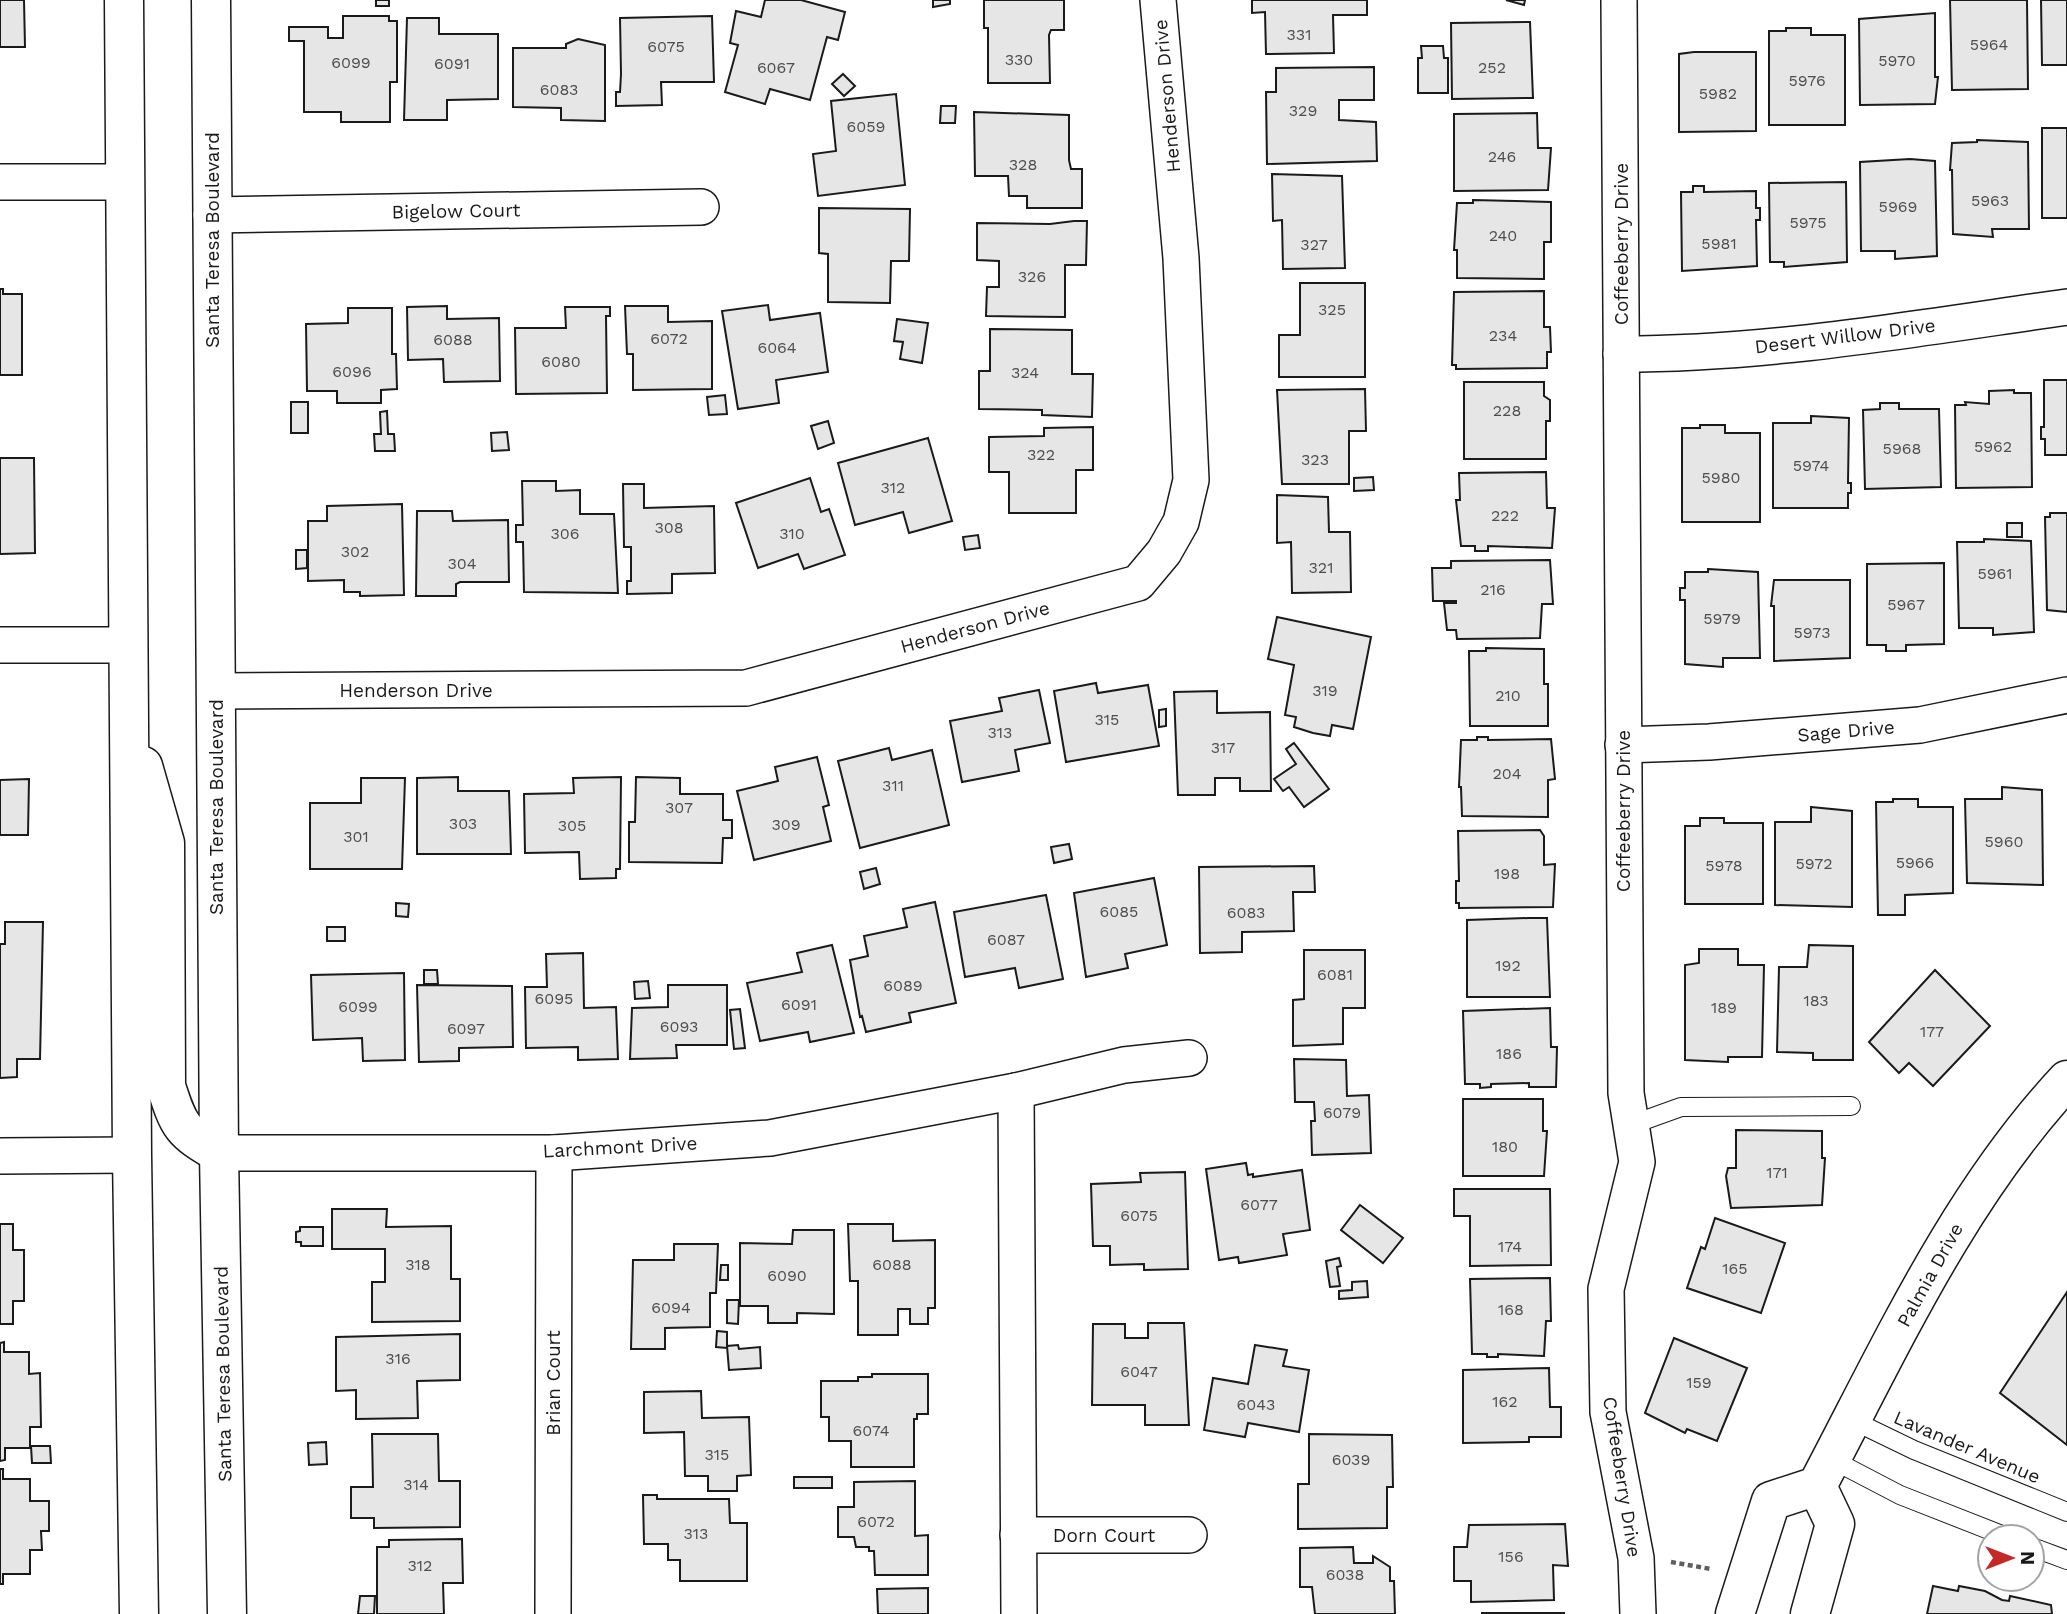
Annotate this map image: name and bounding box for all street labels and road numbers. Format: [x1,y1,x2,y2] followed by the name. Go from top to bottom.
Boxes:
[1149,18,1185,174] street label: Henderson Drive
[201,132,224,348] street label: Santa Teresa Boulevard
[1610,163,1633,325] street label: Coffeeberry Drive
[391,198,521,224] street label: Bigelow Court
[1753,313,1937,359] street label: Desert Willow Drive
[898,596,1052,658] street label: Henderson Drive
[339,679,493,702] street label: Henderson Drive
[205,699,228,915] street label: Santa Teresa Boulevard
[1796,715,1896,747] street label: Sage Drive
[1612,730,1635,892] street label: Coffeeberry Drive
[542,1131,698,1163] street label: Larchmont Drive
[1892,1219,1968,1331] street label: Palmia Drive
[210,1266,236,1482] street label: Santa Teresa Boulevard
[542,1330,565,1436] street label: Brian Court
[1598,1395,1646,1559] street label: Coffeeberry Drive
[1890,1406,2044,1488] street label: Lavander Avenue
[1053,1524,1155,1547] street label: Dorn Court

